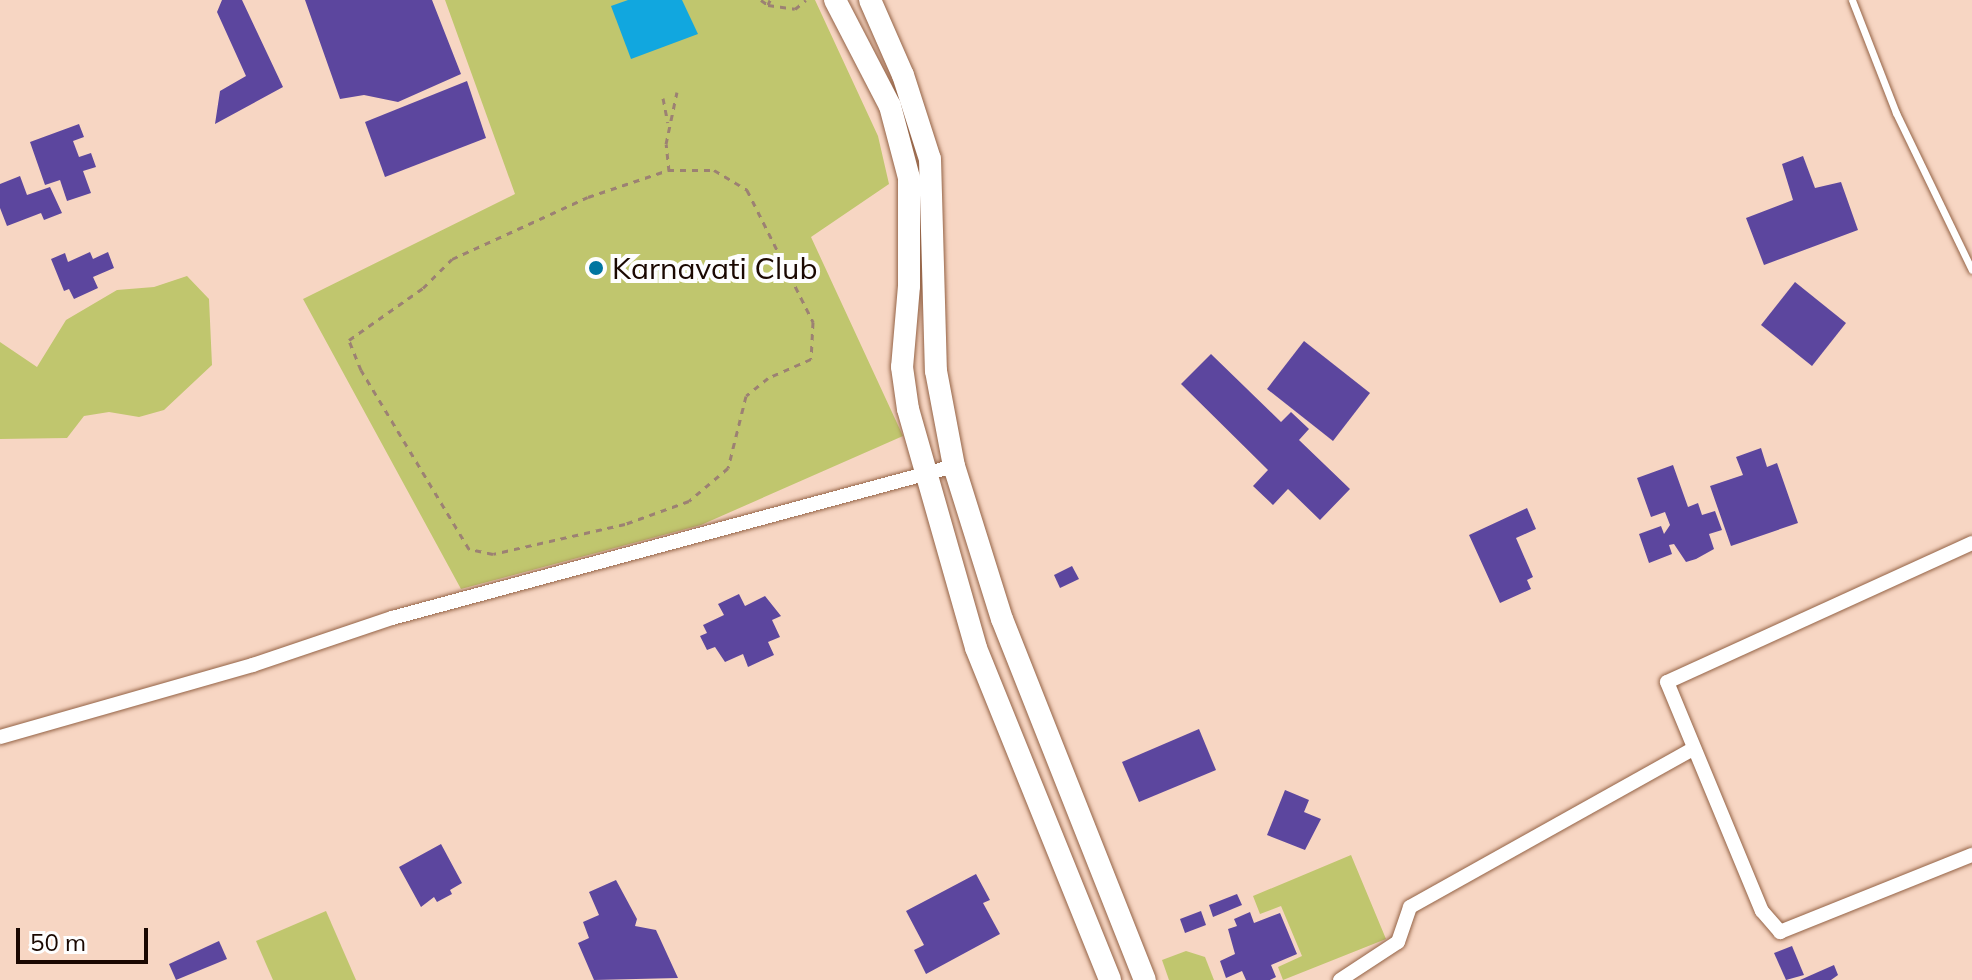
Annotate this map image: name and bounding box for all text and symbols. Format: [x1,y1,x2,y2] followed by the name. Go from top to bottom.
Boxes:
[612,250,817,286] place label: Karnavati Club
[587,259,605,277] marker: Karnavati Club
[20,912,152,962] scale bar
[30,927,86,957] text: 50 m

